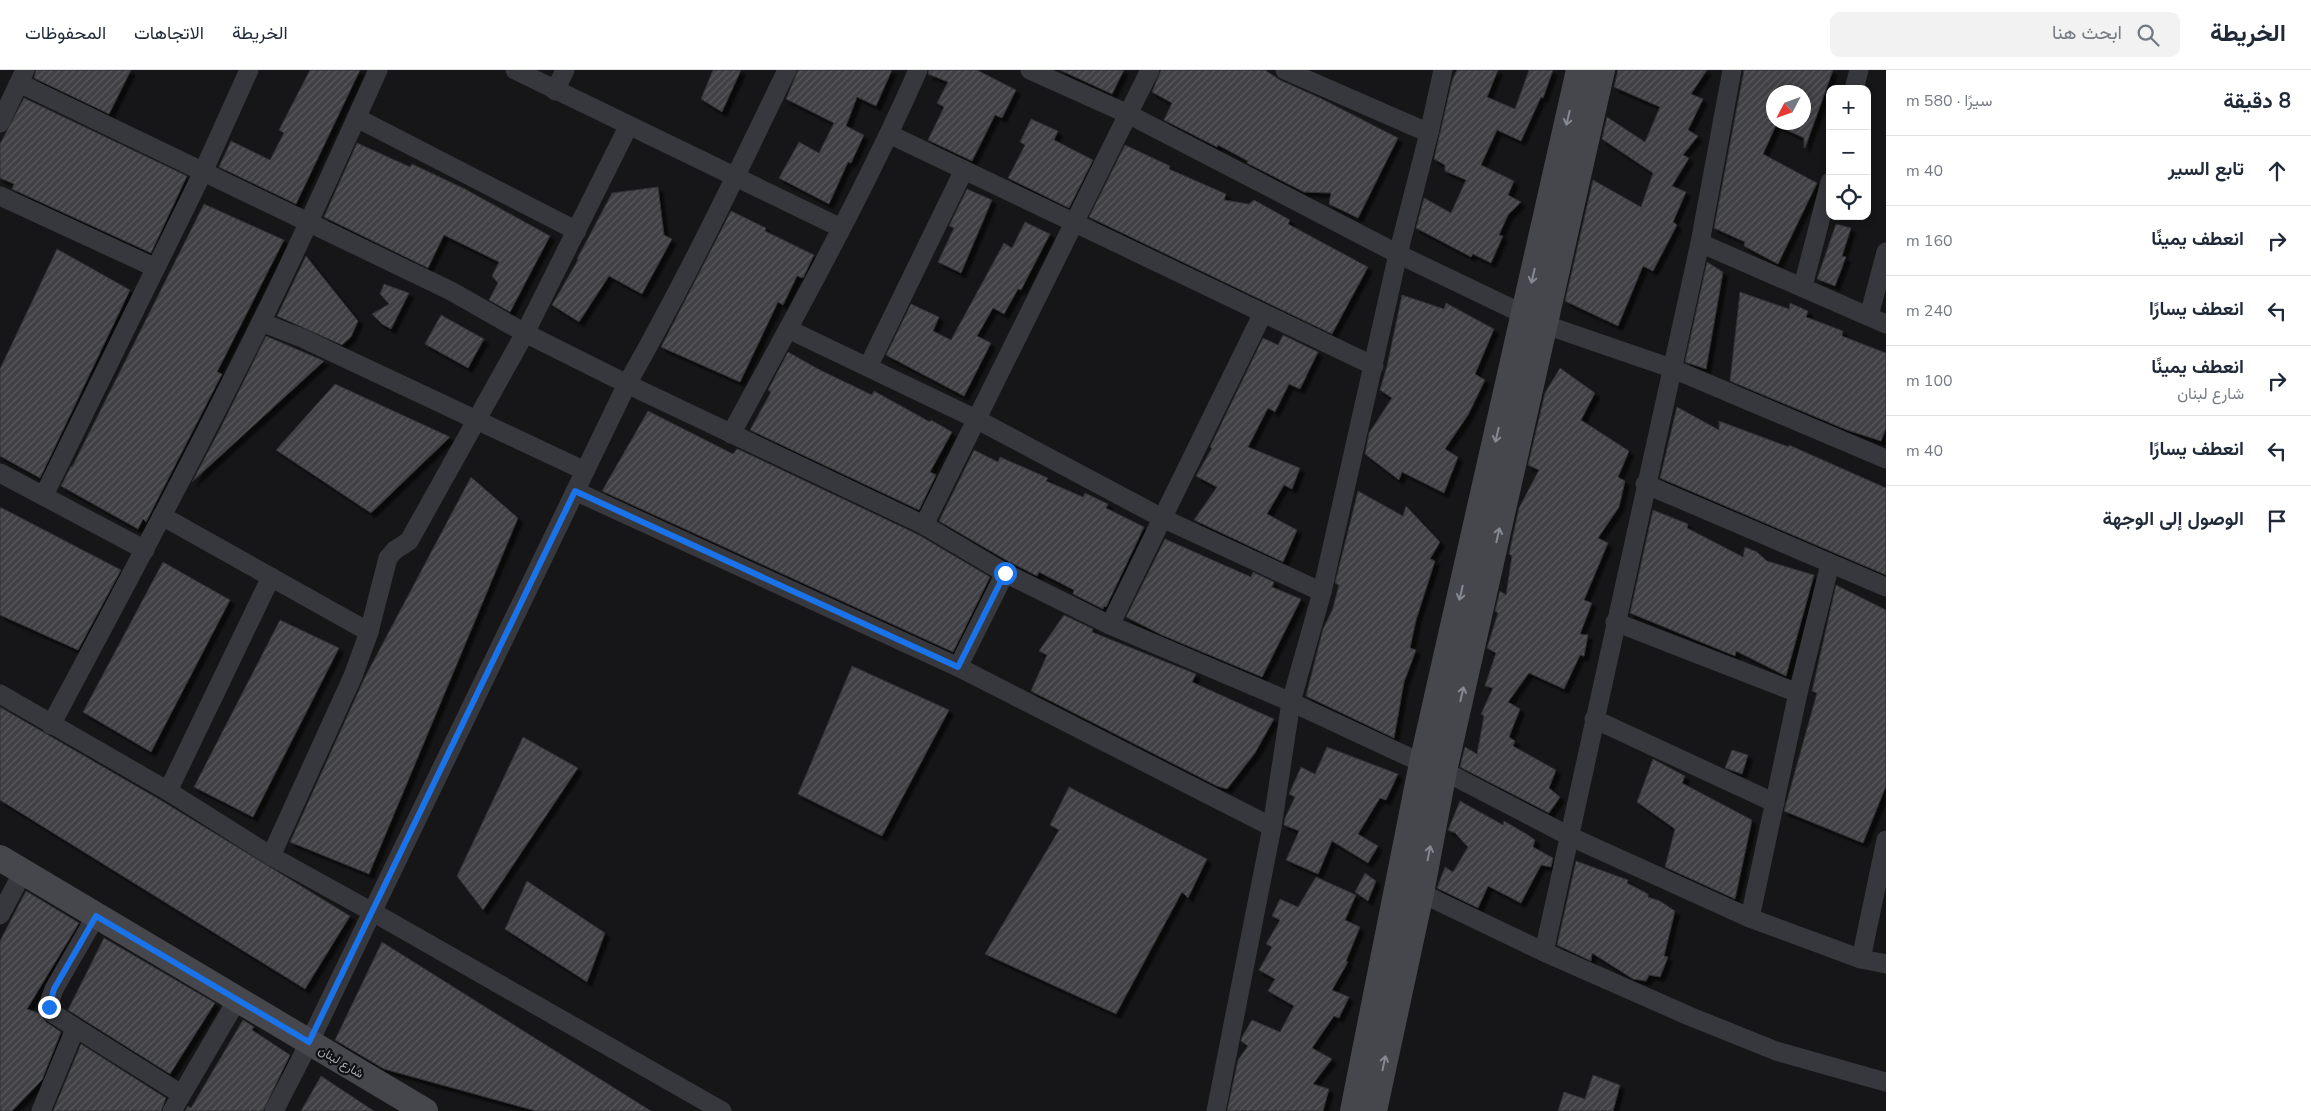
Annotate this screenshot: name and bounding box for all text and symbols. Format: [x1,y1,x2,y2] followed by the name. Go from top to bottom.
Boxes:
[1830,12,2180,57] search box
[2210,17,2286,49] text: الخريطة
[2052,20,2122,46] text: ابحث هنا
[25,21,106,45] text: المحفوظات
[134,21,204,45] text: الاتجاهات
[232,21,288,45] text: الخريطة
[2134,21,2162,49] icon: search
[1766,85,1811,130] north arrow
[1826,85,1871,220] map controls
[1826,85,1871,130] button: +
[2223,87,2291,115] text: 8 دقيقة
[1906,90,1992,112] text: سيرًا · 580 m
[1563,109,1573,125] one-way arrow
[1826,130,1871,175] button: −
[2168,156,2244,182] text: تابع السير
[2263,157,2291,185] icon: ahead
[1906,160,1943,182] text: 40 m
[1826,175,1871,220] button: locate
[2151,226,2244,252] text: انعطف يمينًا
[2263,227,2291,255] icon: right
[1906,230,1953,252] text: 160 m
[1528,268,1537,284] one-way arrow
[2149,296,2244,322] text: انعطف يسارًا
[2263,297,2291,325] icon: left
[1906,300,1953,322] text: 240 m
[2151,354,2244,380] text: انعطف يمينًا
[2263,367,2291,395] icon: right
[1906,370,1953,392] text: 100 m
[2177,383,2244,405] text: شارع لبنان
[1492,426,1501,442] one-way arrow
[2149,436,2244,462] text: انعطف يسارًا
[2263,437,2291,465] icon: left
[1906,440,1943,462] text: 40 m
[2102,506,2244,532] text: الوصول إلى الوجهة
[2263,507,2291,535] icon: arrive
[1494,528,1503,544] one-way arrow
[994,562,1017,585] route start
[1456,585,1465,601] one-way arrow
[1458,686,1467,702] one-way arrow
[1424,845,1434,861] one-way arrow
[38,996,61,1019] route end
[315,1042,367,1083] street label: شارع لبنان
[1380,1056,1390,1072] one-way arrow

